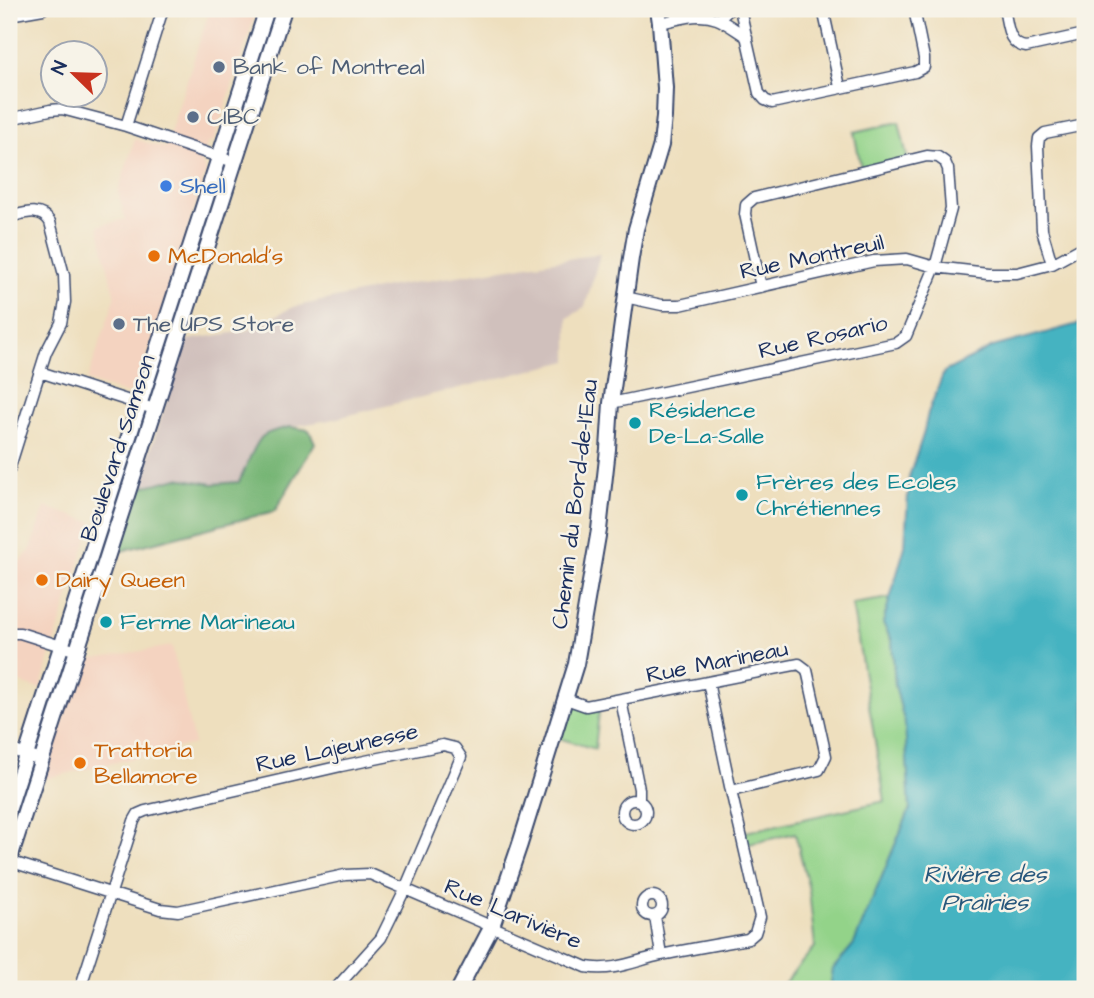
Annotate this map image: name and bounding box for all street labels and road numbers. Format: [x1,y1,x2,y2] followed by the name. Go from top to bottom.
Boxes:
[737,226,887,288] street label: Rue Montreuil
[755,307,891,367] street label: Rue Rosario
[73,350,163,546] street label: Boulevard Samson
[544,377,606,631] street label: Chemin du Bord-de-l'Eau
[643,633,791,691] street label: Rue Marineau
[253,715,421,781] street label: Rue Lajeunesse
[439,871,587,957] street label: Rue Larivière

